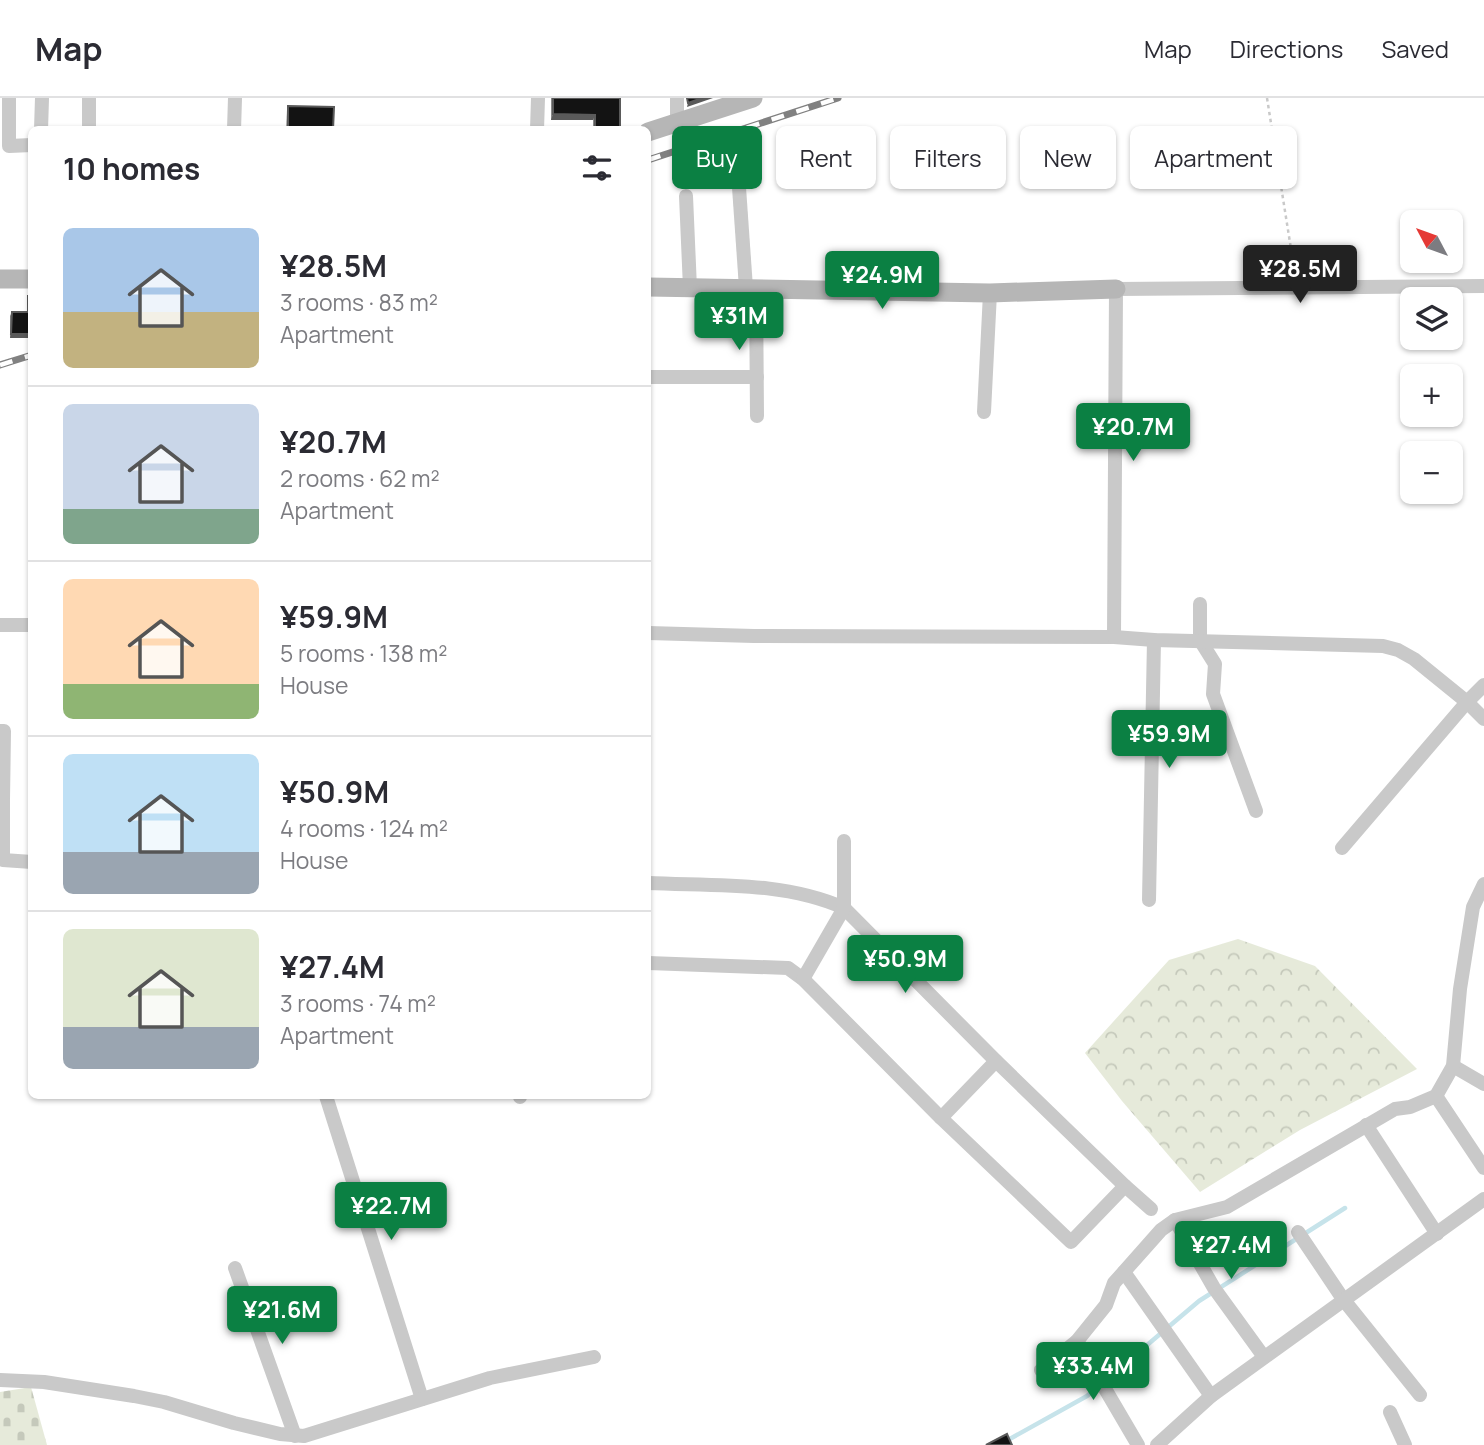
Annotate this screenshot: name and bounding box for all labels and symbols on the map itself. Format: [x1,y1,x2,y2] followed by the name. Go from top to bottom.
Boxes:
[1400,210,1463,273] north arrow
[1243,246,1357,305] pin: ¥28.5M
[825,252,939,311] pin: ¥24.9M
[698,292,780,352] pin: ¥31M
[1076,404,1190,463] pin: ¥20.7M
[1112,710,1226,770] pin: ¥59.9M
[848,936,962,995] pin: ¥50.9M
[334,1182,448,1242] pin: ¥22.7M
[1174,1222,1288,1281] pin: ¥27.4M
[225,1286,339,1346] pin: ¥21.6M
[1036,1342,1150,1402] pin: ¥33.4M

